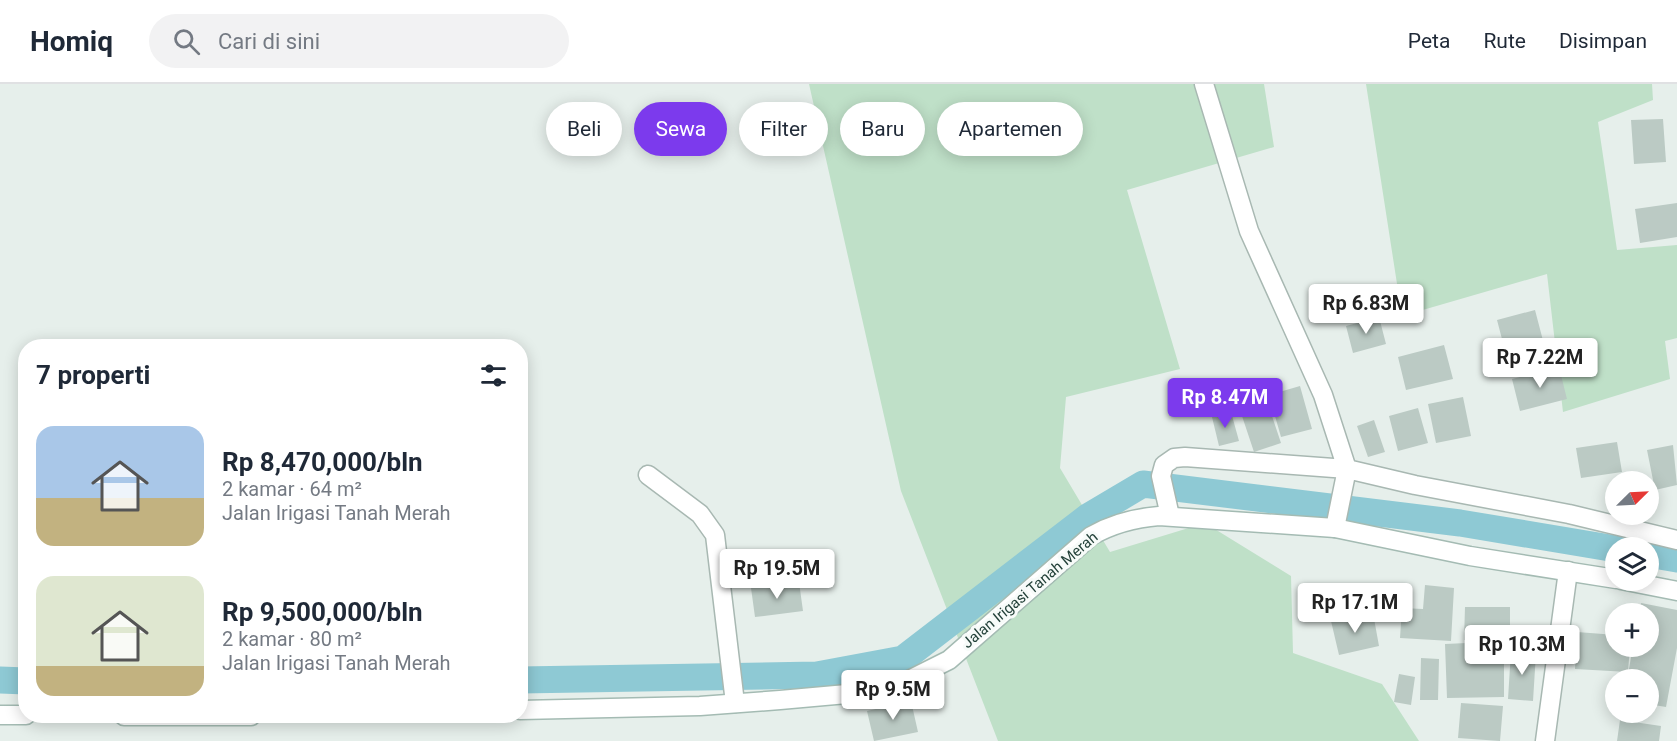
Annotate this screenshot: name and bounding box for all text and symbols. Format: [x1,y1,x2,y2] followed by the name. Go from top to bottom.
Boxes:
[149,14,569,68] search box
[30,25,113,58] text: Homiq
[170,25,203,58] icon: search
[218,29,320,54] text: Cari di sini
[1408,29,1450,53] text: Peta
[1483,29,1526,53] text: Rute
[1559,29,1647,53] text: Disimpan
[546,102,622,156] chip: Beli
[634,102,727,156] chip: Sewa
[739,102,828,156] chip: Filter
[840,102,925,156] chip: Baru
[937,102,1083,156] chip: Apartemen
[1304,284,1428,335] pin: Rp 6.83M
[1323,291,1409,315] text: Rp 6.83M
[1478,338,1602,389] pin: Rp 7.22M
[1497,345,1583,369] text: Rp 7.22M
[477,359,510,392] icon: filters
[36,360,150,390] text: 7 properti
[1163,378,1287,429] pin: Rp 8.47M
[1182,385,1268,409] text: Rp 8.47M
[222,447,423,477] text: Rp 8,470,000/bln
[84,450,156,522] icon: home
[1605,471,1659,525] north arrow
[1605,471,1659,723] map controls
[222,477,362,501] text: 2 kamar · 64 m²
[222,501,451,525] text: Jalan Irigasi Tanah Merah
[959,528,1101,652] street label: Jalan Irigasi Tanah Merah
[1605,537,1659,591] button: layers
[715,549,839,600] pin: Rp 19.5M
[734,556,820,580] text: Rp 19.5M
[1293,583,1417,634] pin: Rp 17.1M
[1312,590,1398,614] text: Rp 17.1M
[222,597,423,627] text: Rp 9,500,000/bln
[84,600,156,672] icon: home
[1605,603,1659,657] button: +
[1460,625,1584,676] pin: Rp 10.3M
[222,627,362,651] text: 2 kamar · 80 m²
[1479,632,1565,656] text: Rp 10.3M
[222,651,451,675] text: Jalan Irigasi Tanah Merah
[1605,669,1659,723] button: −
[838,670,948,721] pin: Rp 9.5M
[855,677,931,701] text: Rp 9.5M

